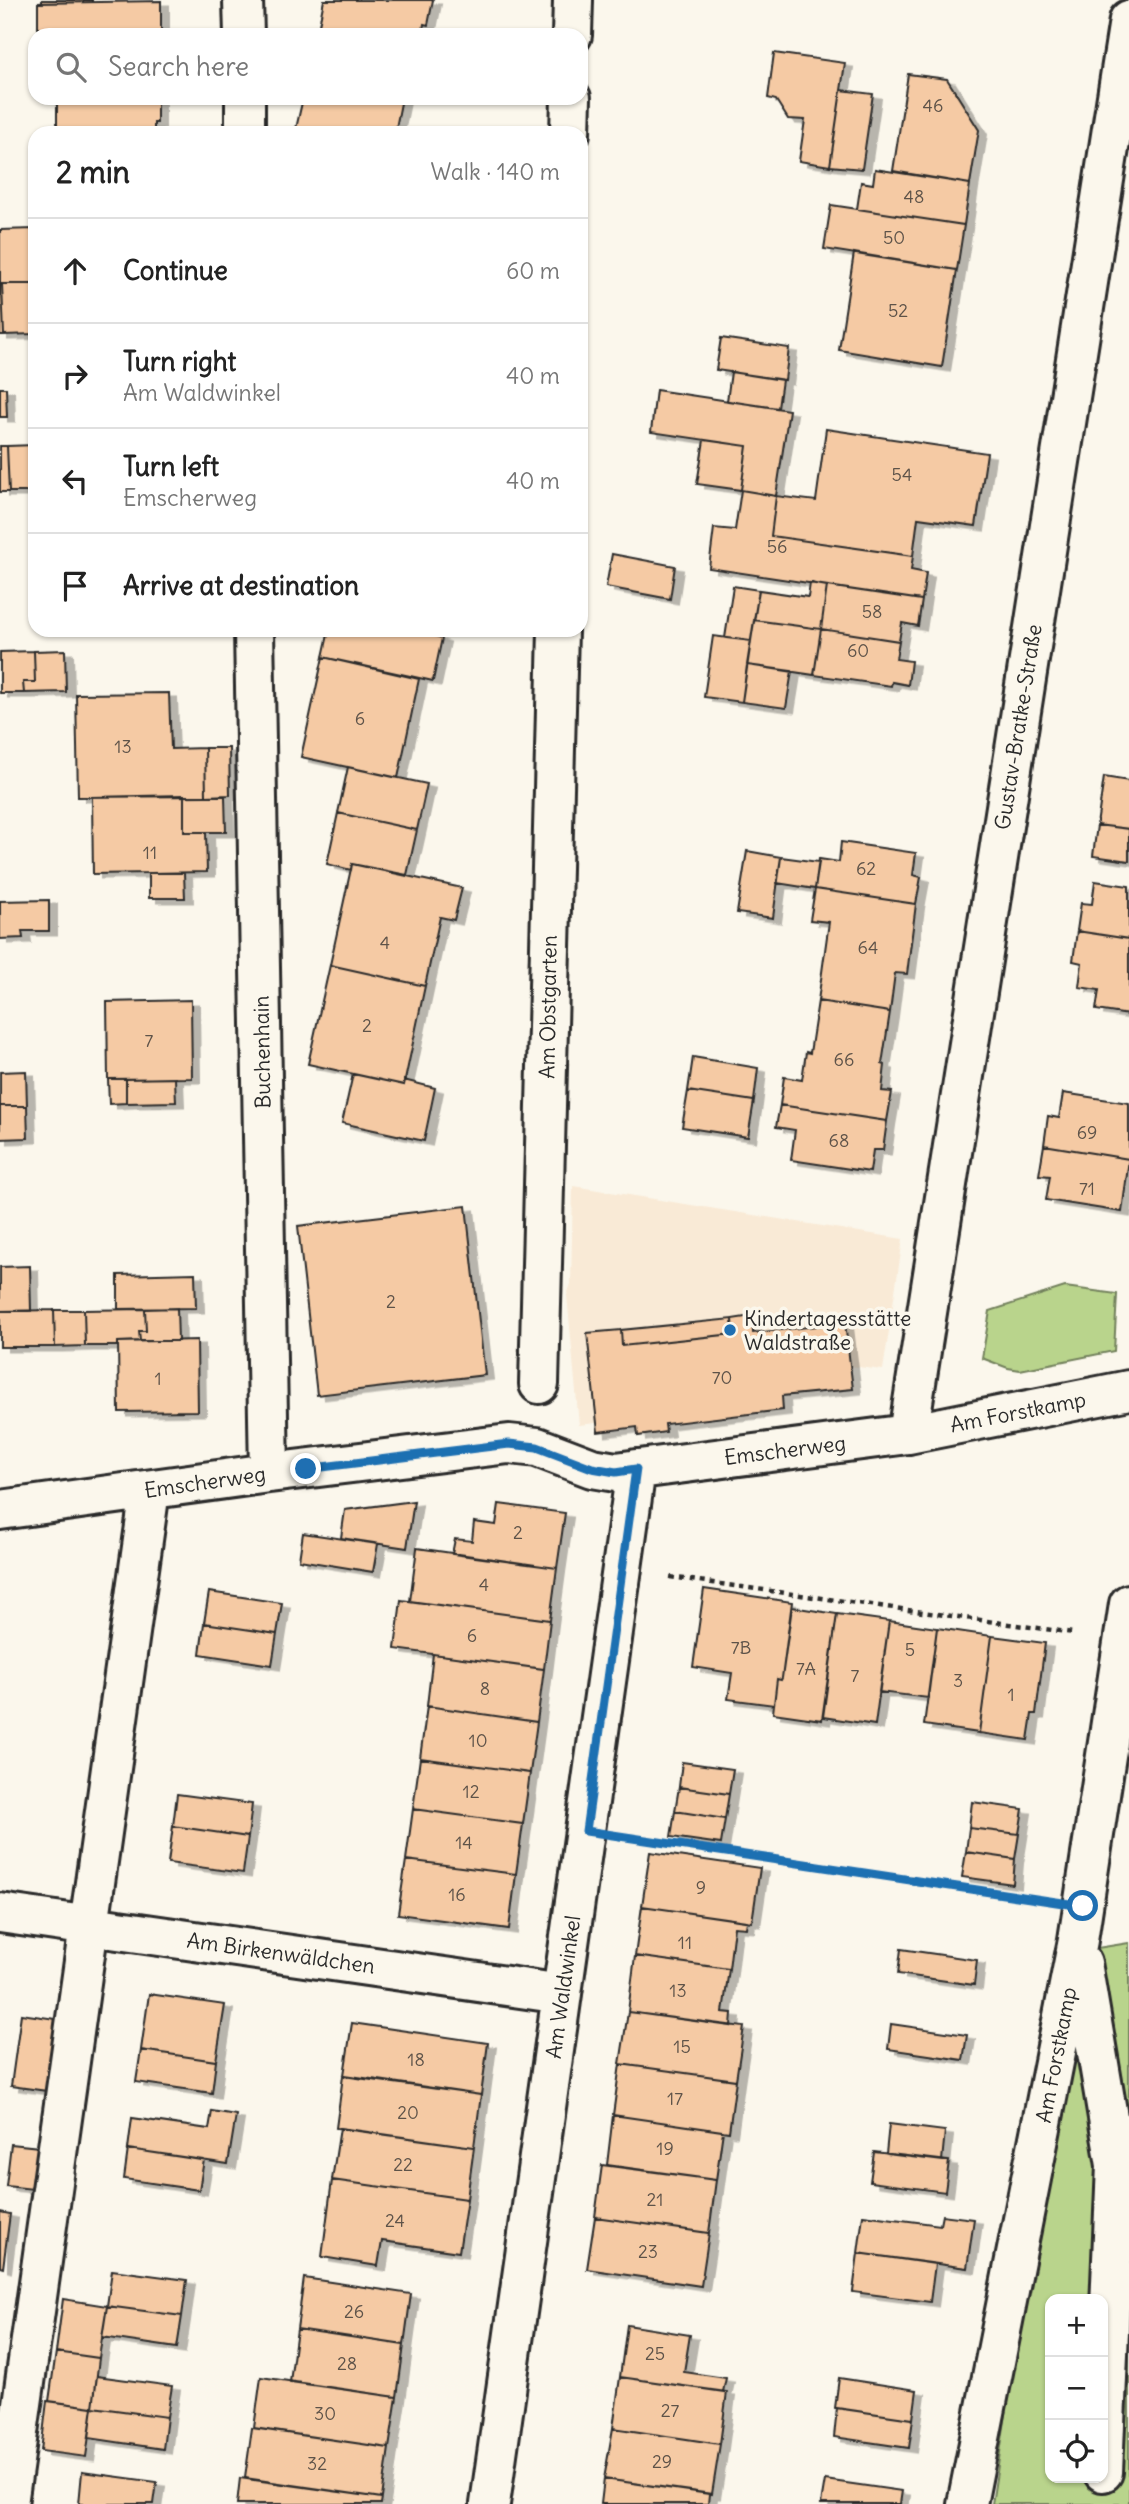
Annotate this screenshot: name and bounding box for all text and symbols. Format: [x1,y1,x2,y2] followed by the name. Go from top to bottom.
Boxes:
[28,28,588,105] search box
[52,48,90,86] icon: search
[108,50,249,83] text: Search here
[923,94,943,117] house number: 46
[56,153,130,191] text: 2 min
[431,157,560,186] text: Walk · 140 m
[904,185,924,208] house number: 48
[883,226,905,249] house number: 50
[56,252,94,290] icon: ahead
[123,254,228,287] text: Continue
[506,256,560,285] text: 60 m
[888,299,908,322] house number: 52
[123,345,236,378] text: Turn right
[56,357,94,395] icon: right
[506,361,560,390] text: 40 m
[123,378,281,407] text: Am Waldwinkel
[123,450,219,483] text: Turn left
[56,462,94,500] icon: left
[892,463,912,486] house number: 54
[506,466,560,495] text: 40 m
[123,483,257,512] text: Emscherweg
[767,535,787,558] house number: 56
[56,567,94,605] icon: arrive
[123,569,359,602] text: Arrive at destination
[862,600,882,623] house number: 58
[988,622,1048,832] street label: Gustav-Bratke-Straße
[847,639,869,662] house number: 60
[355,707,365,730] house number: 6
[114,735,132,758] house number: 13
[143,841,157,864] house number: 11
[856,857,876,880] house number: 62
[380,931,390,954] house number: 4
[533,935,563,1079] street label: Am Obstgarten
[858,936,878,959] house number: 64
[248,995,276,1109] street label: Buchenhain
[362,1014,372,1037] house number: 2
[145,1029,154,1052] house number: 7
[834,1048,854,1071] house number: 66
[1077,1121,1097,1144] house number: 69
[829,1129,849,1152] house number: 68
[1079,1177,1095,1200] house number: 71
[386,1290,396,1313] house number: 2
[744,1305,911,1356] place label: Kindertagesstätte Waldstraße
[722,1322,738,1338] marker: Kindertagesstätte Waldstraße
[712,1366,732,1389] house number: 70
[154,1367,162,1390] house number: 1
[948,1386,1088,1438] street label: Am Forstkamp
[723,1429,847,1471] street label: Emscherweg
[290,1453,321,1484] route end
[142,1460,268,1504] street label: Emscherweg
[513,1521,523,1544] house number: 2
[479,1573,489,1596] house number: 4
[467,1624,477,1647] house number: 6
[731,1636,751,1659] house number: 7B
[905,1638,915,1661] house number: 5
[796,1657,816,1680] house number: 7A
[851,1664,860,1687] house number: 7
[953,1669,963,1692] house number: 3
[480,1677,490,1700] house number: 8
[1007,1683,1015,1706] house number: 1
[469,1729,488,1752] house number: 10
[462,1780,480,1803] house number: 12
[455,1831,473,1854] house number: 14
[696,1876,706,1899] house number: 9
[448,1883,466,1906] house number: 16
[1067,1890,1098,1921] route start
[540,1914,586,2060] street label: Am Waldwinkel
[185,1926,377,1980] street label: Am Birkenwäldchen
[678,1931,692,1954] house number: 11
[669,1979,687,2002] house number: 13
[1030,1985,1082,2125] street label: Am Forstkamp
[673,2035,691,2058] house number: 15
[407,2048,425,2071] house number: 18
[667,2087,683,2110] house number: 17
[397,2101,419,2124] house number: 20
[656,2137,674,2160] house number: 19
[393,2153,413,2176] house number: 22
[646,2188,664,2211] house number: 21
[385,2209,405,2232] house number: 24
[638,2240,658,2263] house number: 23
[1045,2294,1108,2483] map controls
[1045,2294,1108,2357] button: +
[344,2300,364,2323] house number: 26
[645,2342,665,2365] house number: 25
[337,2352,357,2375] house number: 28
[1045,2357,1108,2420] button: −
[661,2399,680,2422] house number: 27
[314,2402,336,2425] house number: 30
[1045,2420,1108,2483] button: locate
[652,2450,672,2473] house number: 29
[307,2452,327,2475] house number: 32

